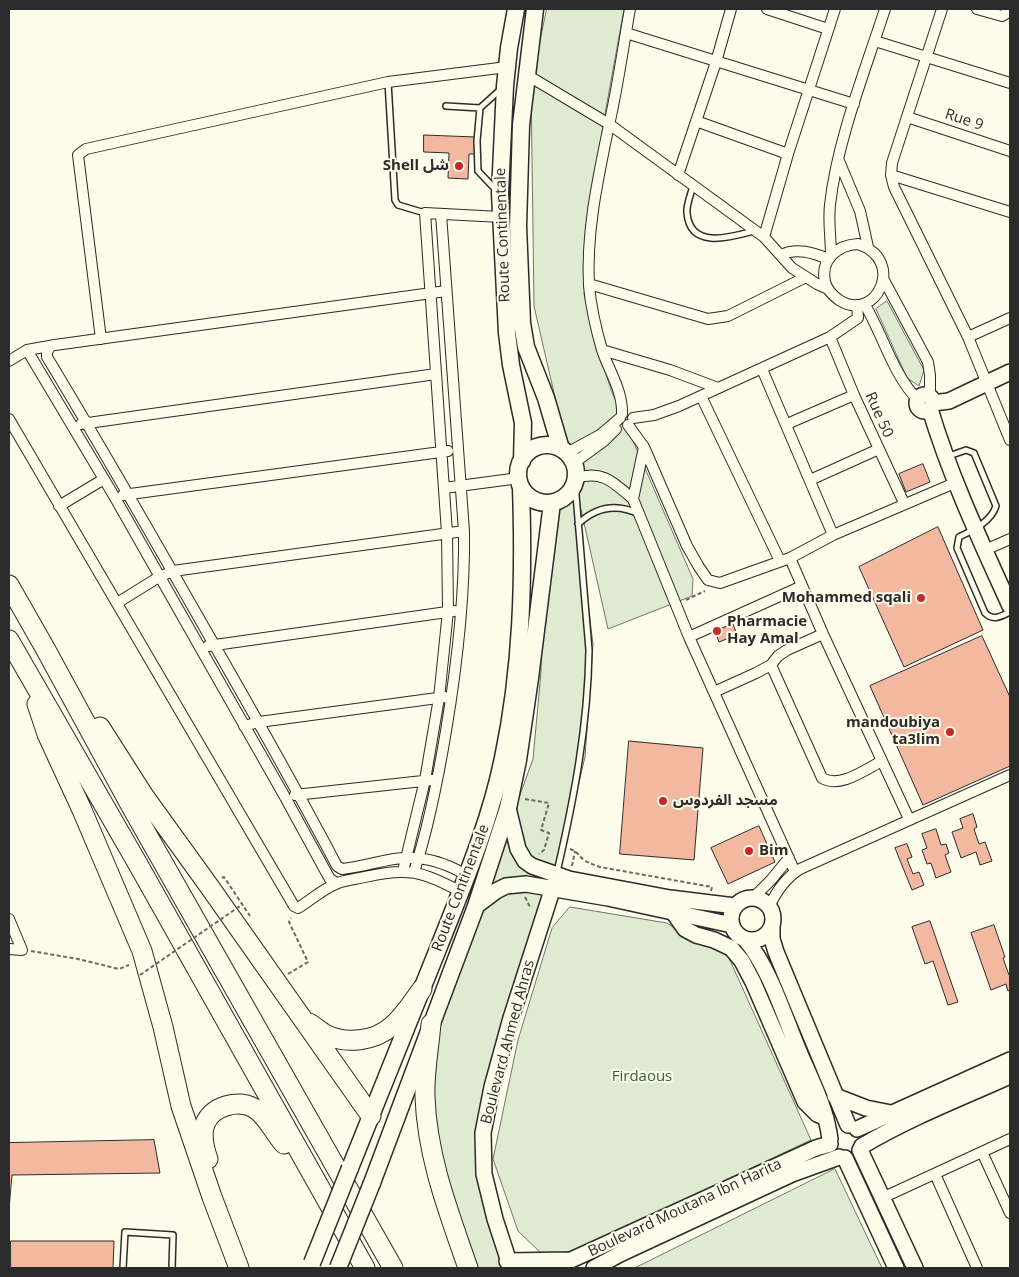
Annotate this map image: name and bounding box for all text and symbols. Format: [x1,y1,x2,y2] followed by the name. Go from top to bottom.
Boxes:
[943,105,985,135] street label: Rue 9
[383,157,449,175] place label: Shell شل
[453,160,465,172] marker: Shell شل
[492,167,514,303] street label: Route Continentale
[861,389,897,441] street label: Rue 50
[782,589,911,607] place label: Mohammed sqali
[915,592,927,604] marker: Mohammed sqali
[727,613,807,648] place label: Pharmacie Hay Amal
[711,625,723,637] marker: Pharmacie Hay Amal
[846,714,940,749] place label: mandoubiya ta3lim
[944,726,956,738] marker: mandoubiya ta3lim
[673,792,778,810] place label: مسجد الفردوس
[657,795,669,807] marker: مسجد الفردوس
[428,822,494,954] street label: Route Continentale
[759,842,788,860] place label: Bim
[743,845,755,857] marker: Bim
[477,958,539,1126] street label: Boulevard Ahmed Ahras
[612,1068,672,1086] park label: Firdaous
[585,1155,785,1261] street label: Boulevard Moutana Ibn Harita

